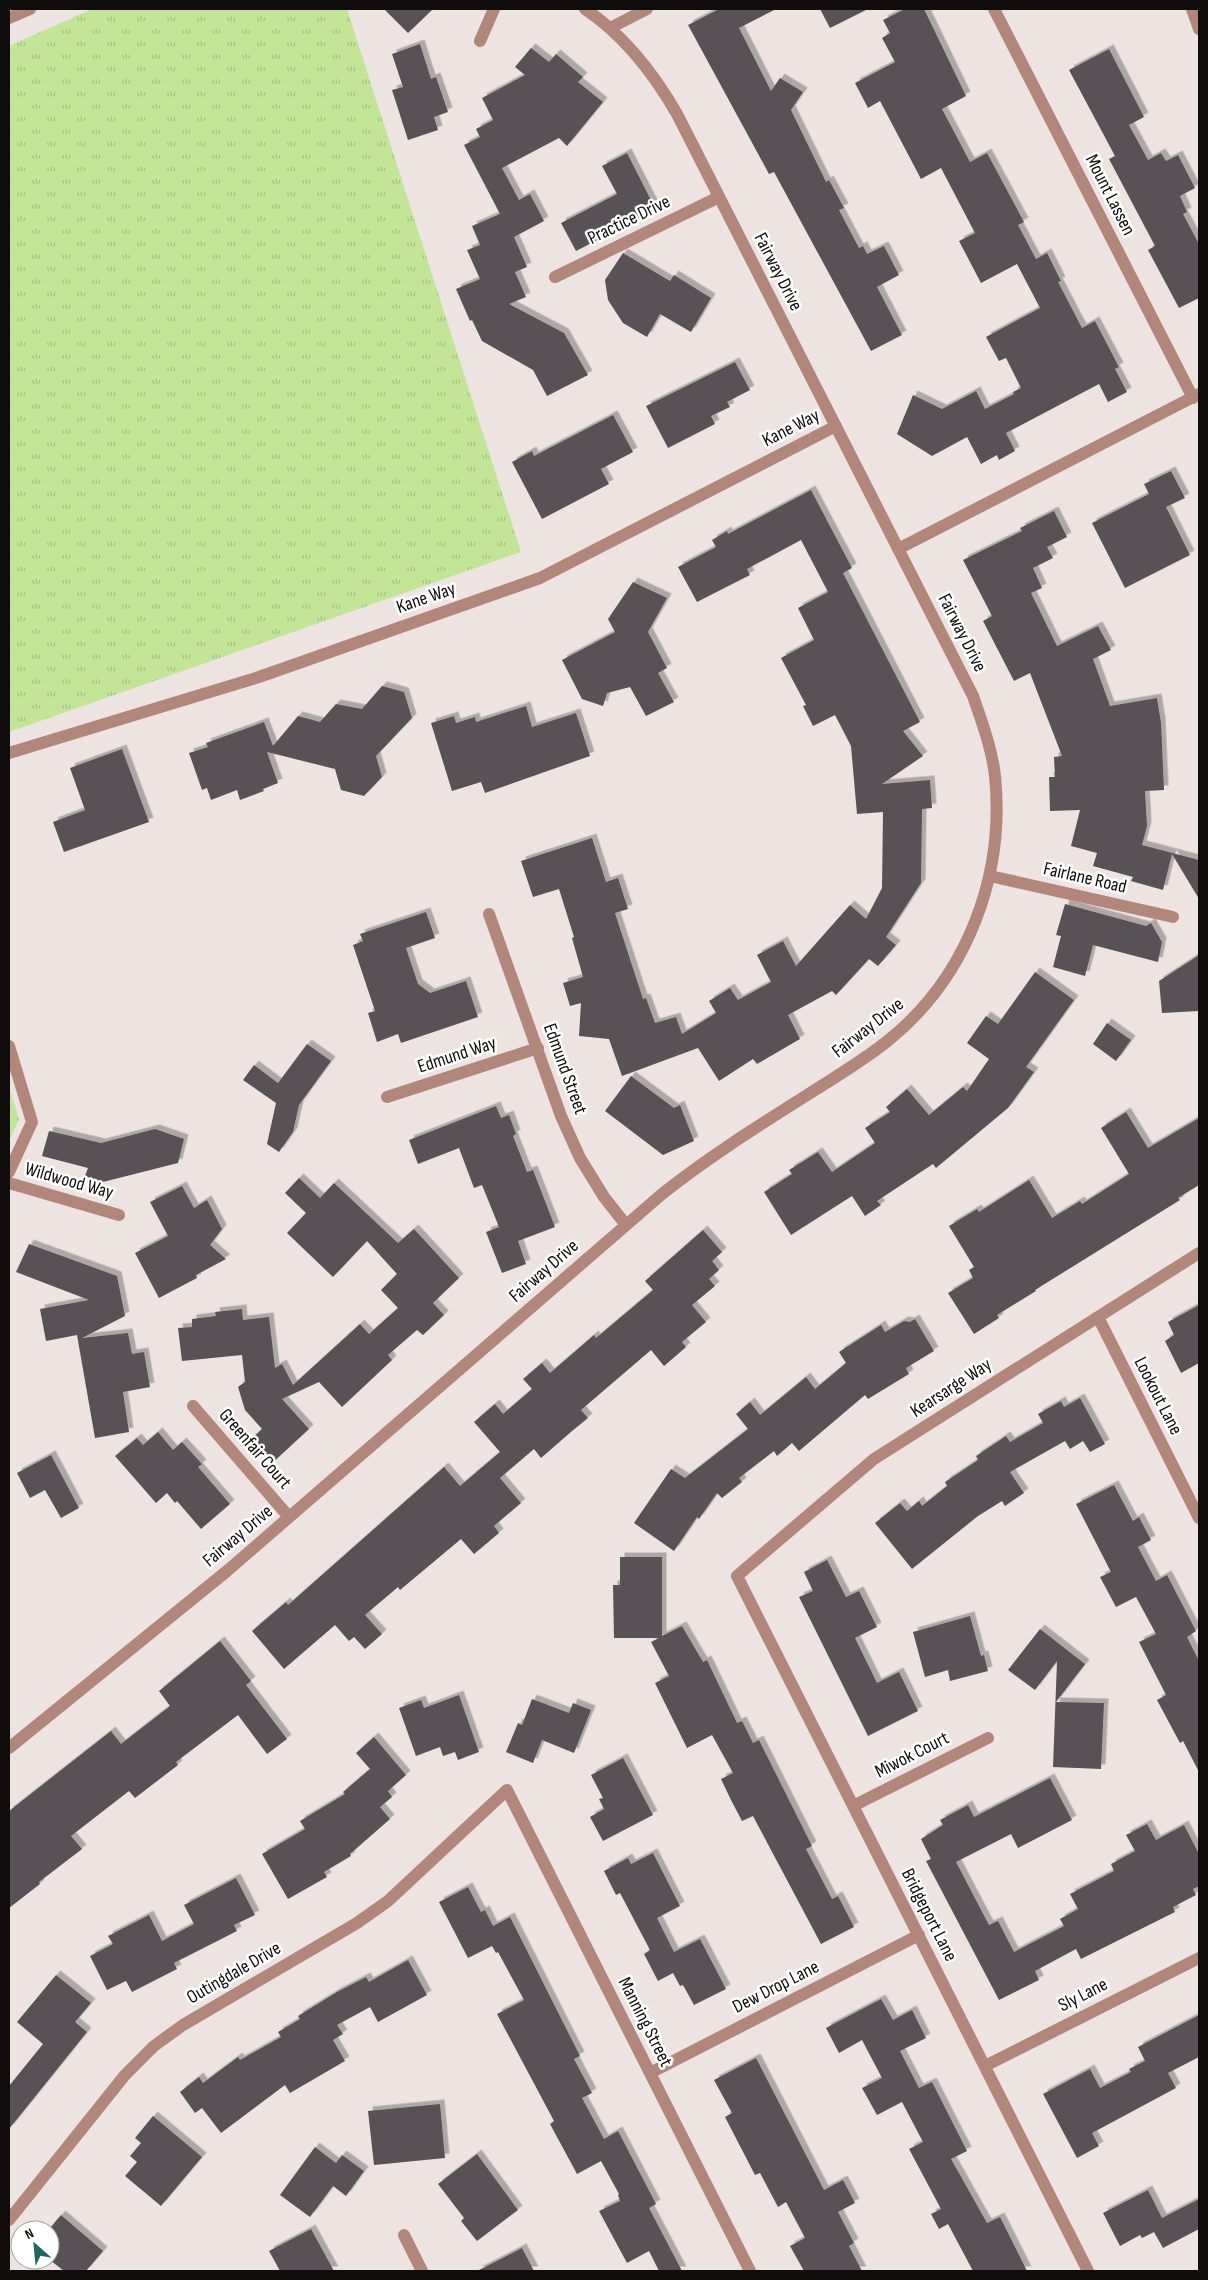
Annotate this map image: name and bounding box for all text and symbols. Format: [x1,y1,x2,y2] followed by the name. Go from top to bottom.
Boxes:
[1080,151,1140,239] street label: Mount Lassen
[584,190,674,250] street label: Practice Drive
[749,229,807,315] street label: Fairway Drive
[759,404,824,452] street label: Kane Way
[393,577,459,619] street label: Kane Way
[933,590,991,676] street label: Fairway Drive
[1041,857,1129,899] street label: Fairlane Road
[828,993,908,1063] street label: Fairway Drive
[538,1020,592,1118] street label: Edmund Street
[415,1031,500,1078] street label: Edmund Way
[22,1157,117,1205] street label: Wildwood Way
[505,1235,583,1307] street label: Fairway Drive
[906,1353,996,1423] street label: Kearsarge Way
[1129,1353,1187,1439] street label: Lookout Lane
[214,1404,296,1494] street label: Greenfair Court
[198,1500,278,1572] street label: Fairway Drive
[871,1727,953,1783] street label: Miwok Court
[896,1865,962,1965] street label: Bridgeport Lane
[183,1937,285,2009] street label: Outingdale Drive
[729,1955,823,2019] street label: Dew Drop Lane
[613,1973,677,2071] street label: Manning Street
[1055,1973,1111,2017] street label: Sly Lane
[10,2220,60,2270] north arrow
[22,2225,37,2243] text: N

